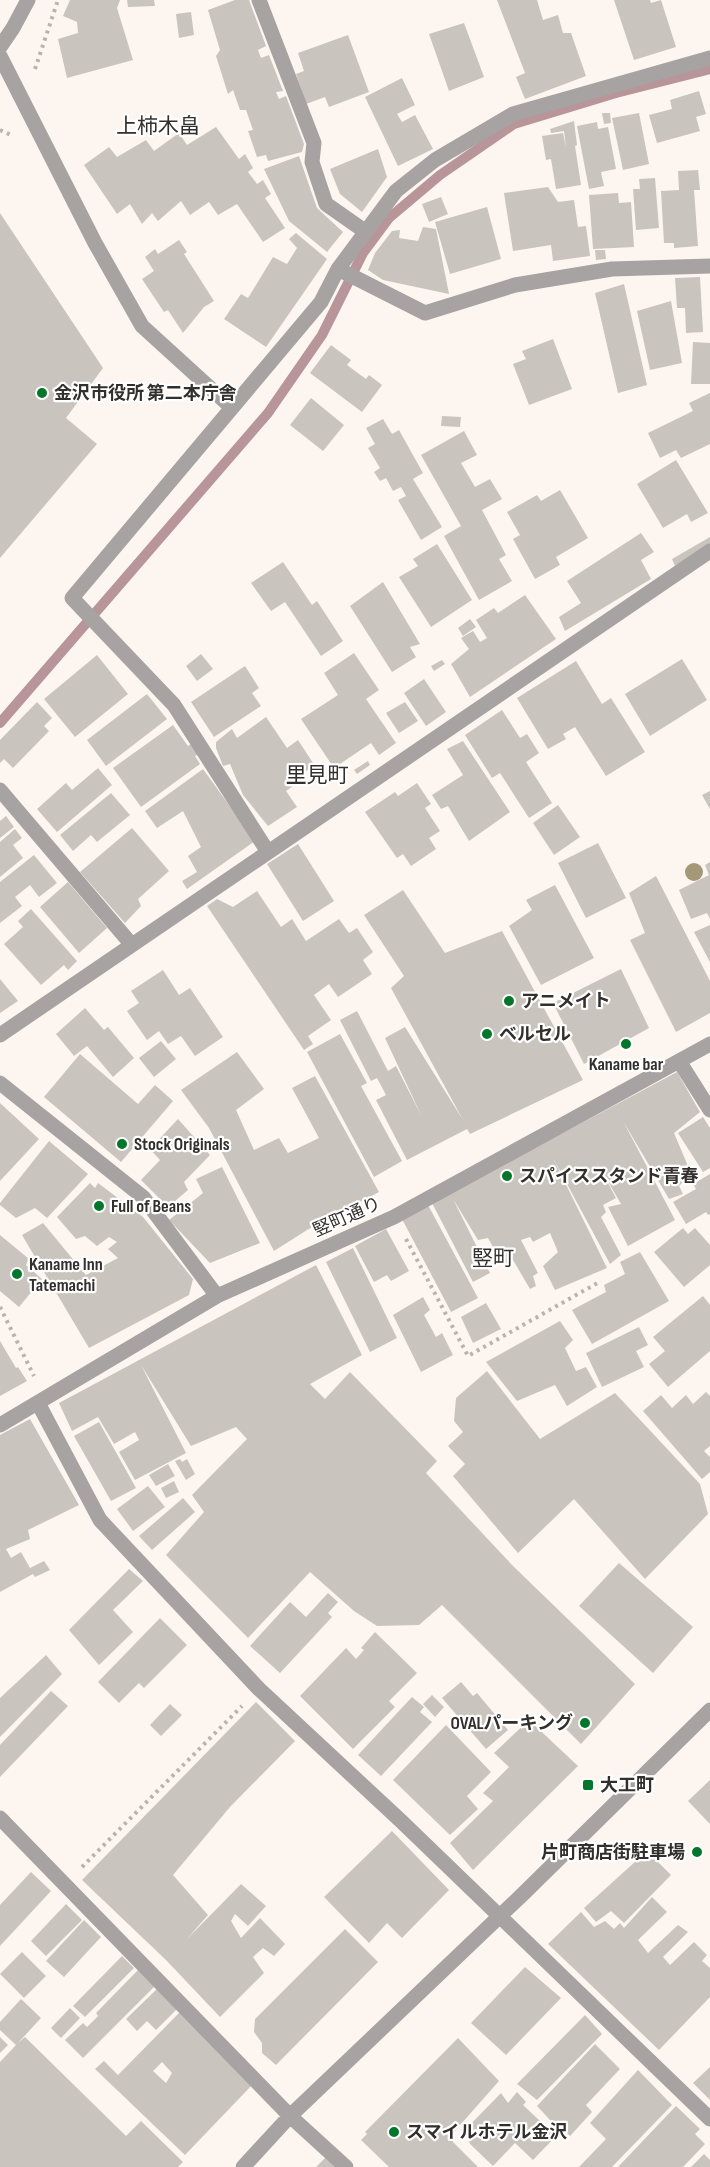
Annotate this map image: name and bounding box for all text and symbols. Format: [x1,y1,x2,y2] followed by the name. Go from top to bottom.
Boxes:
[116,114,200,139] district label: 上柿木畠
[54,383,237,404] place label: 金沢市役所 第二本庁舎
[35,386,49,400] marker: 金沢市役所 第二本庁舎
[286,763,349,788] district label: 里見町
[521,991,611,1012] place label: アニメイト
[502,994,516,1008] marker: アニメイト
[499,1024,571,1045] place label: ベルセル
[480,1027,494,1041] marker: ベルセル
[619,1037,633,1051] marker: Kaname bar
[589,1054,664,1075] place label: Kaname bar
[134,1134,230,1155] place label: Stock Originals
[115,1137,129,1151] marker: Stock Originals
[519,1166,698,1187] place label: スパイススタンド青春
[500,1169,514,1183] marker: スパイススタンド青春
[310,1193,384,1241] street label: 竪町通り
[111,1196,191,1217] place label: Full of Beans
[92,1199,106,1213] marker: Full of Beans
[472,1246,514,1271] district label: 竪町
[29,1254,103,1296] place label: Kaname Inn Tatemachi
[10,1267,24,1281] marker: Kaname Inn Tatemachi
[451,1713,573,1734] place label: OVALパーキング
[578,1716,592,1730] marker: OVALパーキング
[600,1775,654,1796] place label: 大工町
[581,1778,595,1792] marker: 大工町
[541,1842,685,1863] place label: 片町商店街駐車場
[690,1845,704,1859] marker: 片町商店街駐車場
[406,2122,567,2143] place label: スマイルホテル金沢
[387,2125,401,2139] marker: スマイルホテル金沢

